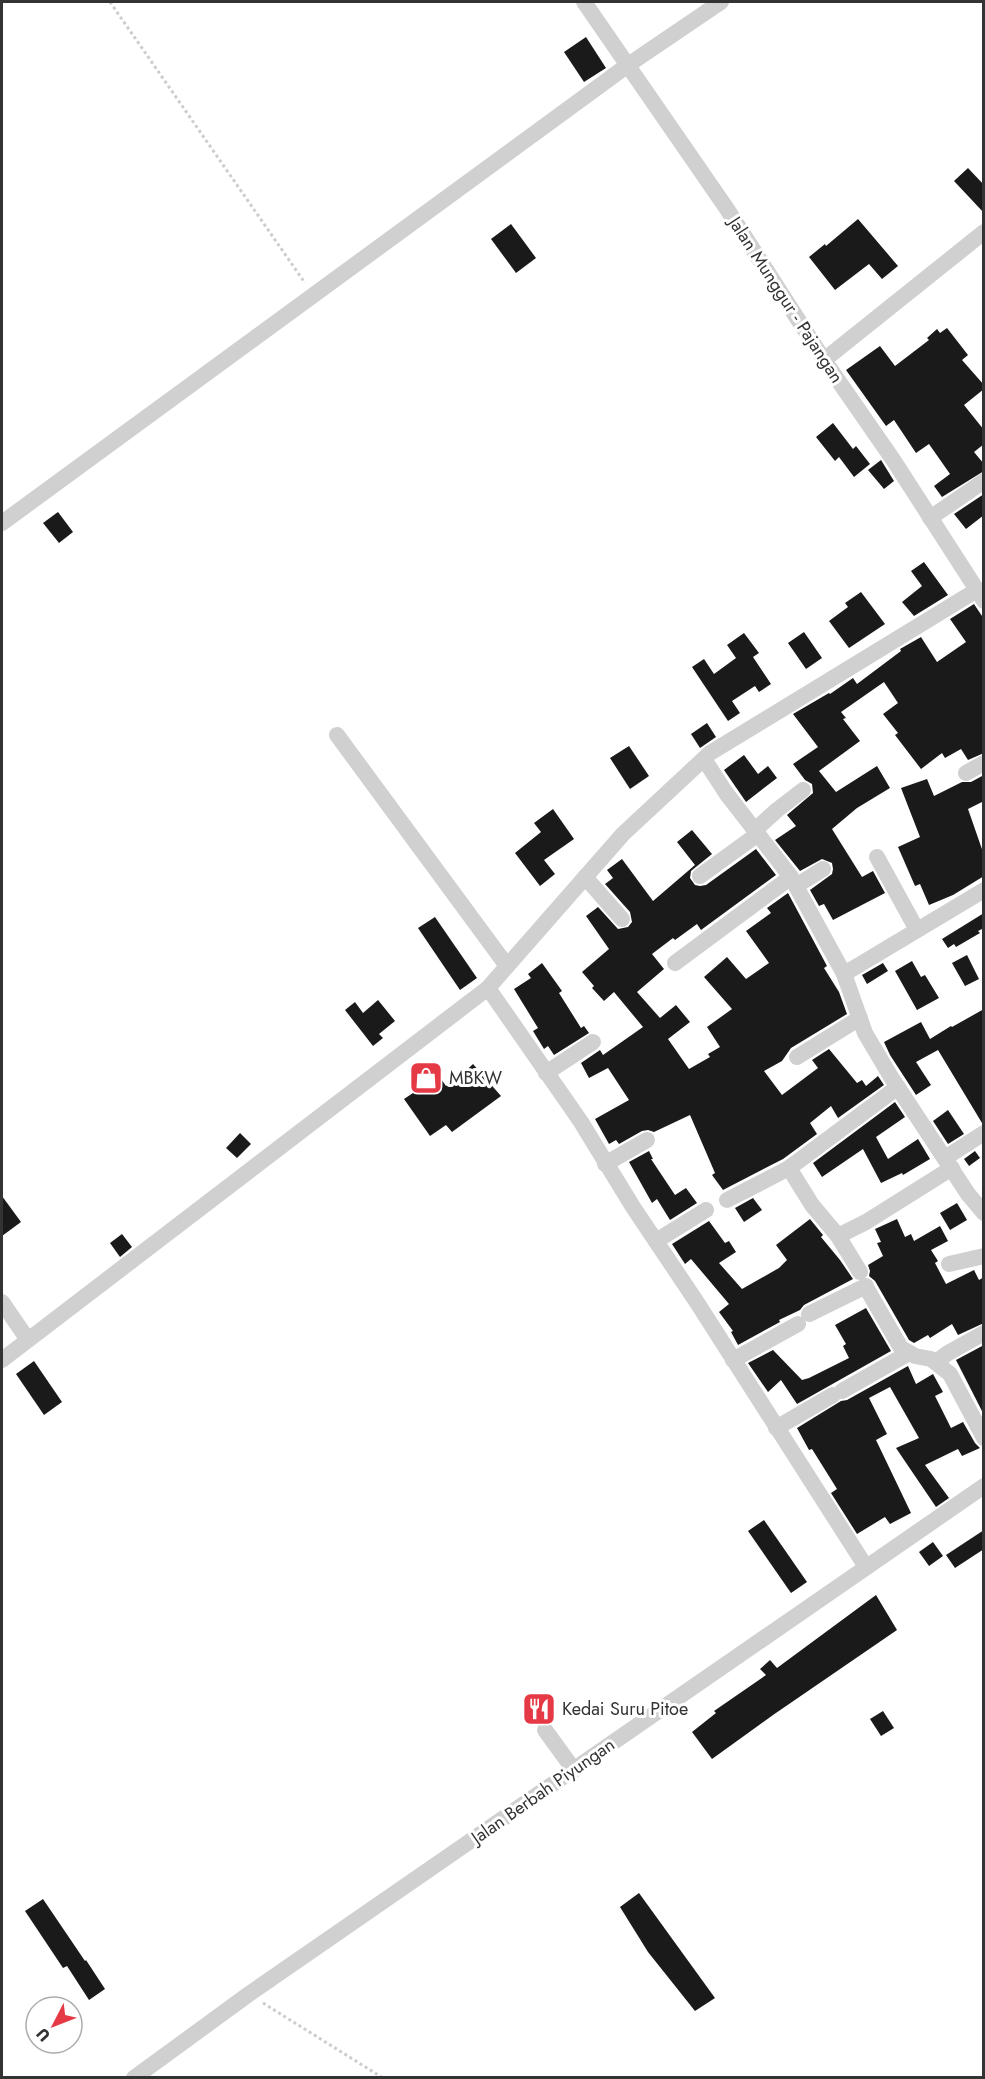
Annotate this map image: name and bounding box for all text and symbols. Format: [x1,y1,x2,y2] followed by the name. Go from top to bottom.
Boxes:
[721,210,850,388] street label: Jalan Munggur - Pajangan
[408,1060,444,1096] shop icon: MBKW
[449,1065,502,1091] place label: MBKW
[521,1691,557,1727] restaurant icon: Kedai Suru Pitoe
[562,1696,688,1722] place label: Kedai Suru Pitoe
[464,1732,620,1851] street label: Jalan Berbah Piyungan
[24,1995,84,2055] north arrow
[31,2023,56,2047] text: U

